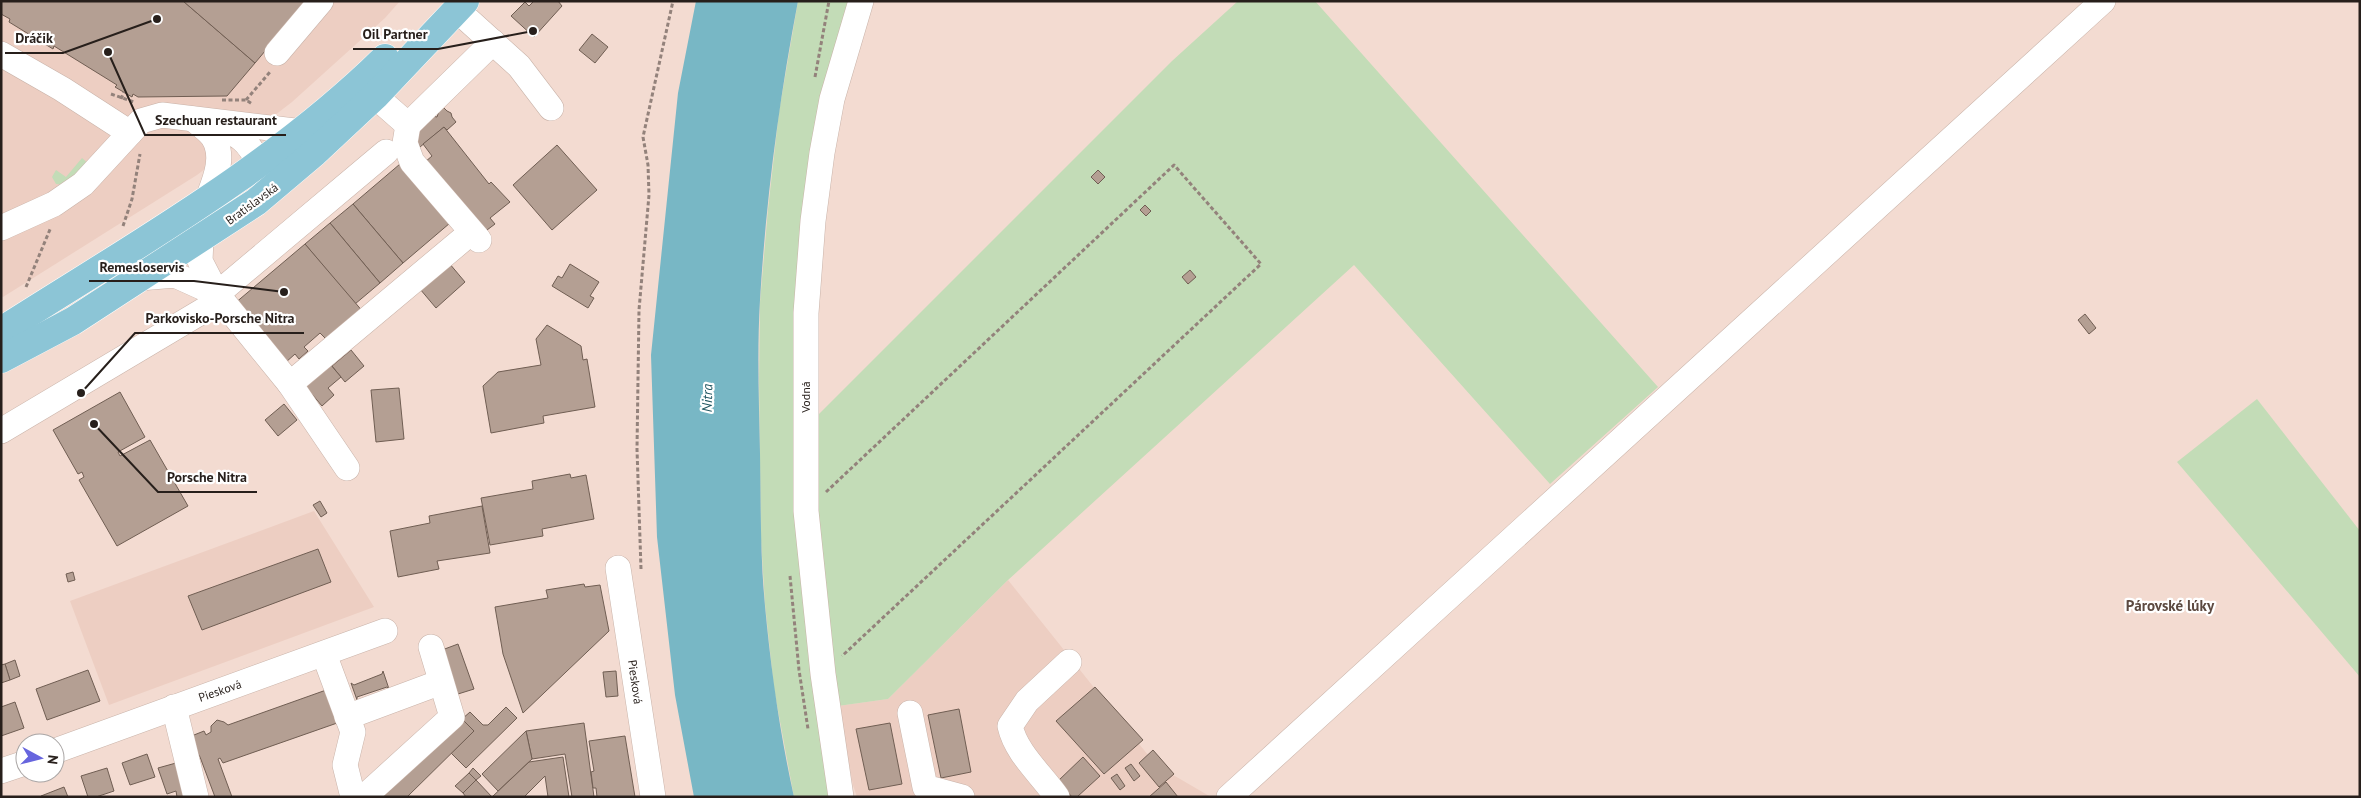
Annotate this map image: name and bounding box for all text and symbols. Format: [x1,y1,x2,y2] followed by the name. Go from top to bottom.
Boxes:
[353,20,438,49] callout: Oil Partner
[5,24,63,53] callout: Dráčik
[362,25,428,43] text: Oil Partner
[15,29,53,47] text: Dráčik
[145,106,286,135] callout: Szechuan restaurant
[155,111,277,129] text: Szechuan restaurant
[222,179,281,228] street label: Bratislavská
[89,252,194,281] callout: Remesloservis
[99,258,185,276] text: Remesloservis
[135,304,304,333] callout: Parkovisko-Porsche Nitra
[145,309,295,327] text: Parkovisko-Porsche Nitra
[798,381,813,414] street label: Vodná
[698,383,716,412] water label: Nitra
[158,463,257,492] callout: Porsche Nitra
[167,468,247,486] text: Porsche Nitra
[2126,596,2215,615] district label: Párovské lúky
[625,659,646,705] street label: Piesková
[196,676,243,705] street label: Piesková
[15,733,65,783] north arrow
[43,754,62,765] text: N

